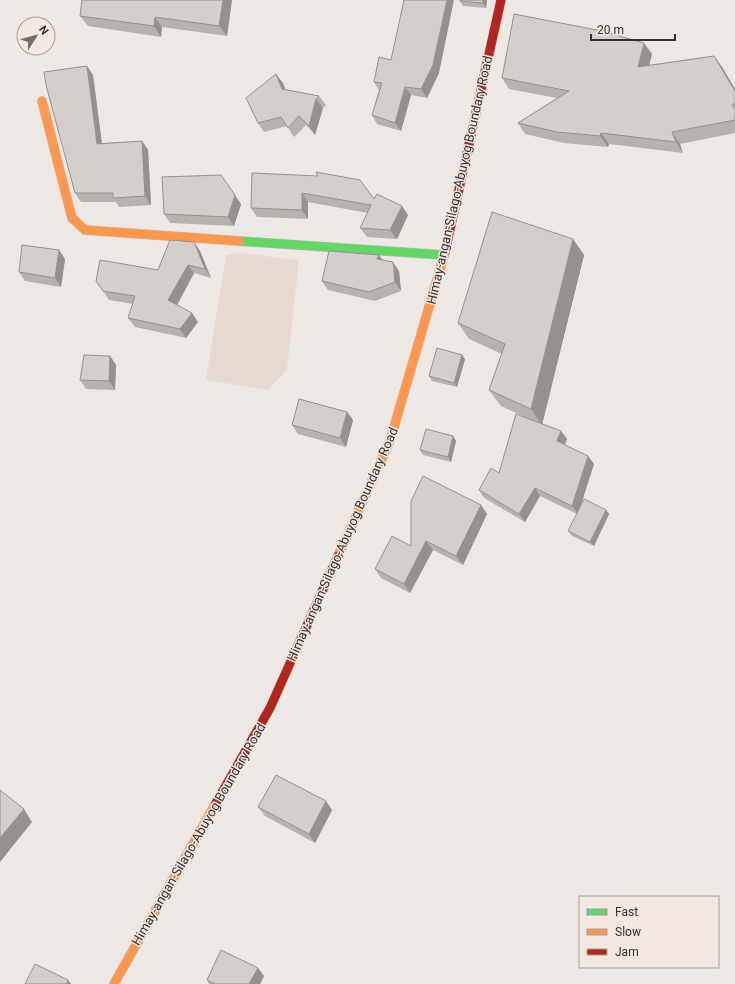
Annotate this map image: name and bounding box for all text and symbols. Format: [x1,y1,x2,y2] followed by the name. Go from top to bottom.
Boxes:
[16,16,56,56] north arrow
[591,16,675,42] scale bar
[36,23,51,38] text: N
[597,23,624,37] text: 20 m
[424,55,495,306] street label: Himay-angan-Silago-Abuyog Boundary Road
[284,425,401,663] street label: Himay-angan-Silago-Abuyog Boundary Road
[128,720,269,948] street label: Himay-angan-Silago-Abuyog Boundary Road
[579,896,719,968] legend
[615,905,638,919] text: Fast
[615,925,641,939] text: Slow
[615,945,639,959] text: Jam

